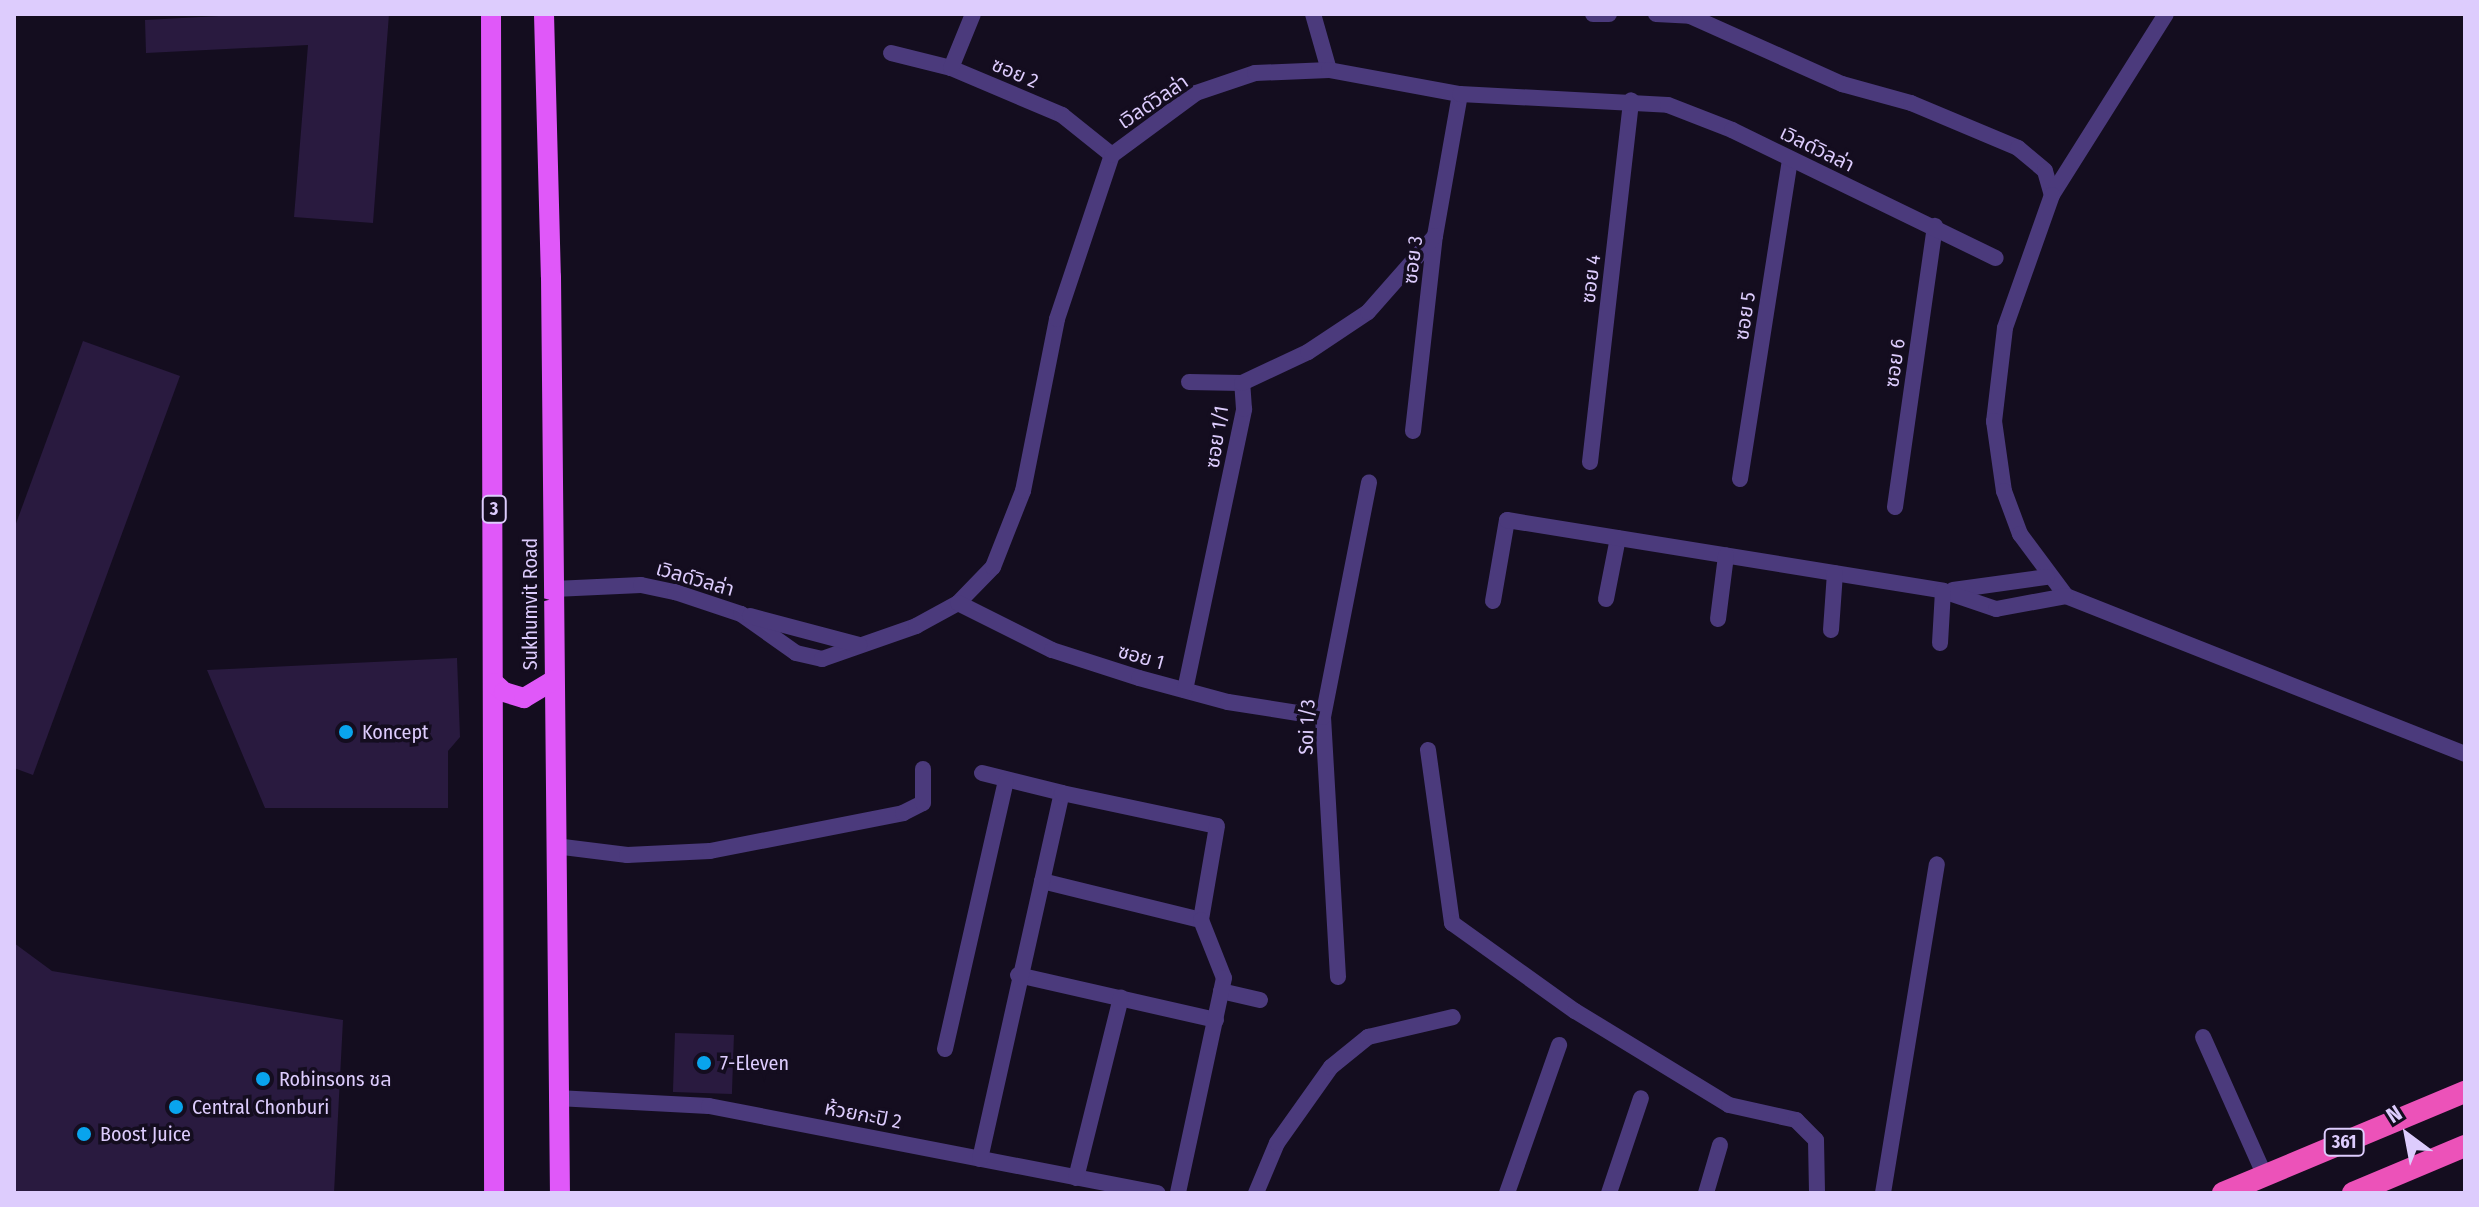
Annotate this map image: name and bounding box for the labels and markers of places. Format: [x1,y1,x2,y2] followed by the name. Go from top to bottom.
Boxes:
[362,720,429,744] place label: Koncept
[337,723,355,741] marker: Koncept
[720,1051,789,1075] place label: 7-Eleven
[695,1054,713,1072] marker: 7-Eleven
[279,1067,392,1091] place label: Robinsons ชล
[254,1070,272,1088] marker: Robinsons ชล
[192,1095,329,1119] place label: Central Chonburi
[167,1098,185,1116] marker: Central Chonburi
[100,1122,191,1146] place label: Boost Juice
[75,1125,93,1143] marker: Boost Juice

